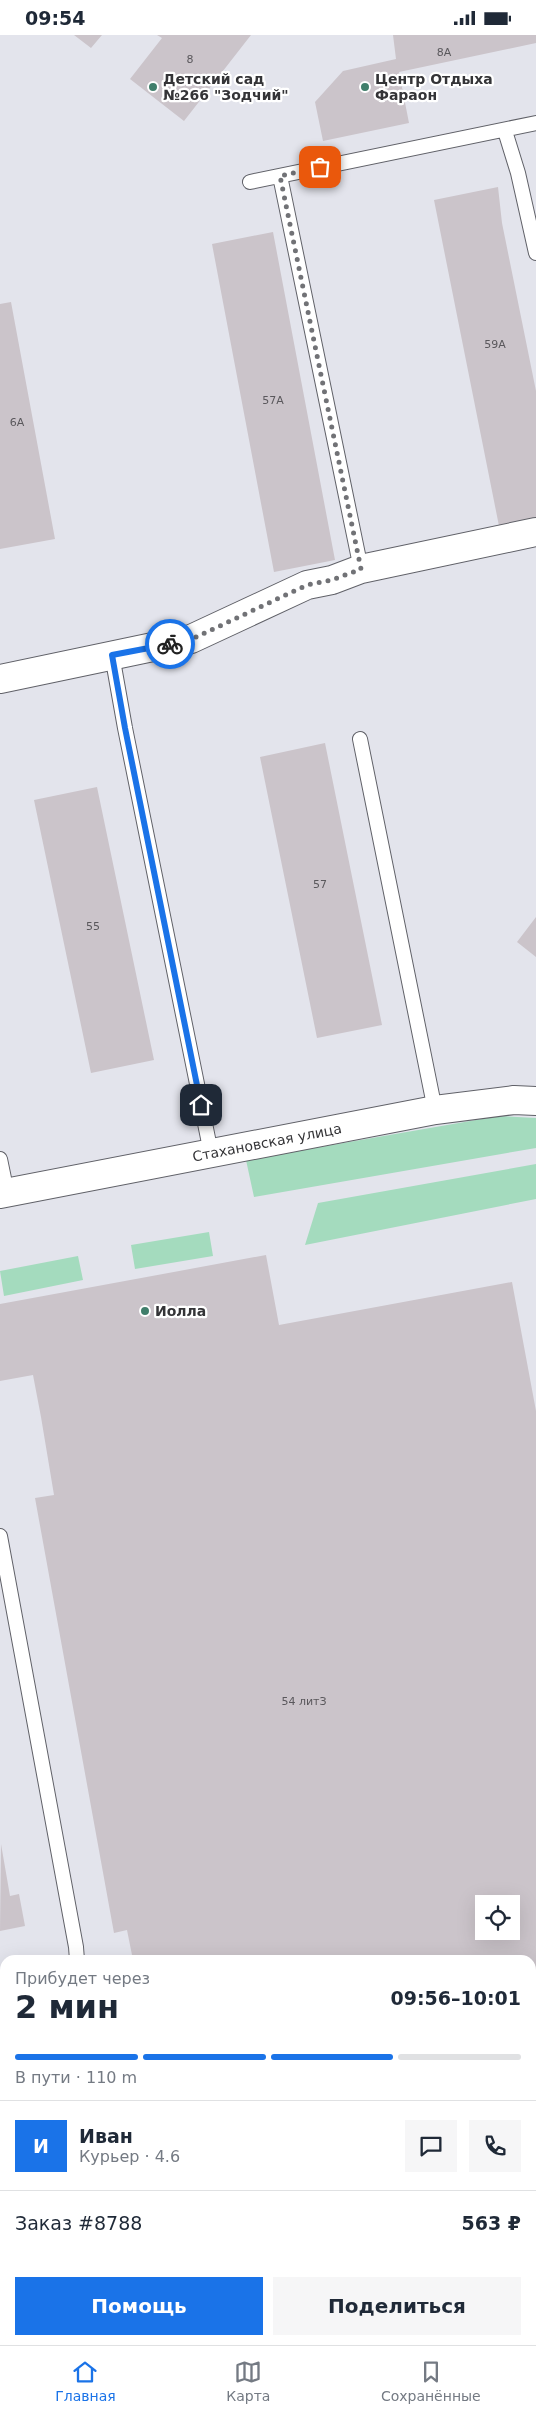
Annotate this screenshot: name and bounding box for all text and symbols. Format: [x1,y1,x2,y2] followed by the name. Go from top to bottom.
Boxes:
[25,7,85,29] text: 09:54
[437,46,452,59] house number: 8А
[187,53,194,66] house number: 8
[163,71,289,103] place label: Детский сад №266 "Зодчий"
[375,71,493,103] place label: Центр Отдыха Фараон
[147,81,159,93] marker: Детский сад №266 "Зодчий"
[359,81,371,93] marker: Центр Отдыха Фараон
[299,146,341,188] pin
[306,153,334,181] icon: bag
[484,338,506,351] house number: 59А
[262,394,284,407] house number: 57А
[10,416,25,429] house number: 6А
[145,619,195,669] courier
[156,630,184,658] icon: bike
[313,878,327,891] house number: 57
[86,920,100,933] house number: 55
[180,1084,222,1126] pin
[187,1091,215,1119] icon: home
[191,1120,343,1165] street label: Стахановская улица
[155,1303,206,1319] place label: Иолла
[139,1305,151,1317] marker: Иолла
[281,1695,327,1708] house number: 54 литЗ
[475,1895,520,1940] map controls
[475,1895,520,1940] button: locate
[15,1969,150,1988] text: Прибудет через
[391,1987,521,2009] text: 09:56–10:01
[15,1988,119,2026] text: 2 мин
[15,2068,137,2087] text: В пути · 110 m
[405,2120,457,2172] button: chat
[469,2120,521,2172] button: phone
[79,2125,133,2147] text: Иван
[33,2135,49,2157] text: И
[79,2147,180,2166] text: Курьер · 4.6
[15,2212,142,2234] text: Заказ #8788
[462,2212,521,2234] text: 563 ₽
[15,2277,263,2335] button: Помощь
[273,2277,521,2335] button: Поделиться
[55,2358,116,2404] tab: Главная
[226,2358,270,2404] tab: Карта
[381,2358,481,2404] tab: Сохранённые

